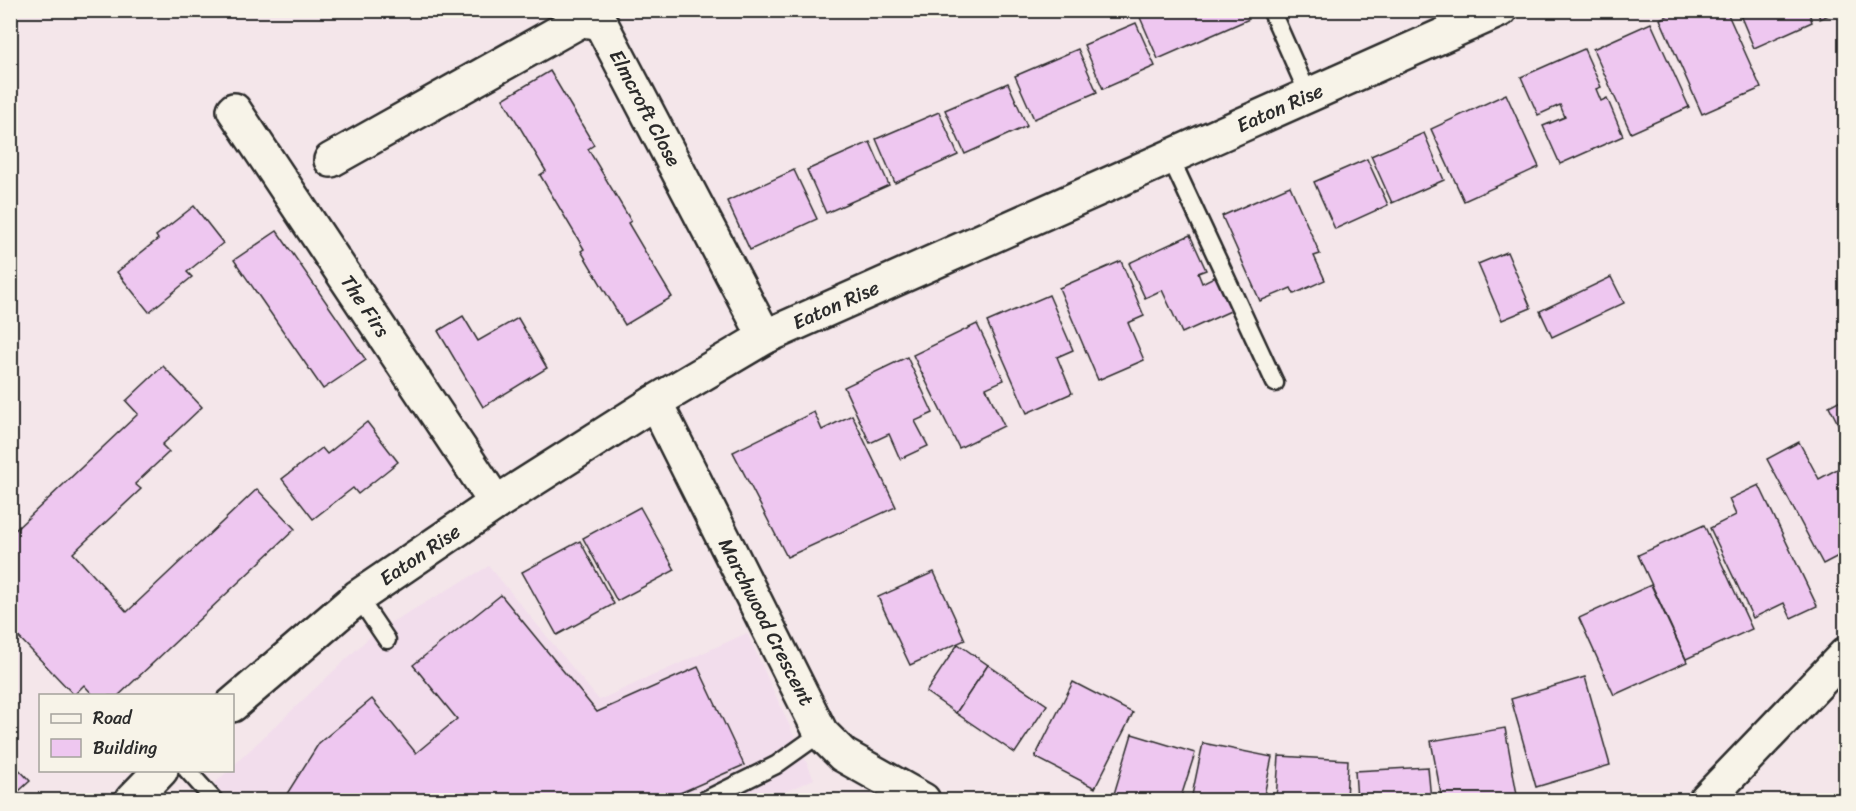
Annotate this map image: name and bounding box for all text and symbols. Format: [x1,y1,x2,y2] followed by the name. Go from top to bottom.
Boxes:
[599,43,691,173] street label: Elmcroft Close
[1231,73,1329,143] street label: Eaton Rise
[331,267,399,345] street label: The Firs
[787,270,885,340] street label: Eaton Rise
[372,515,468,595] street label: Eaton Rise
[708,532,824,712] street label: Marchwood Crescent
[39,694,234,772] legend
[93,702,133,734] text: Road
[93,732,157,764] text: Building

